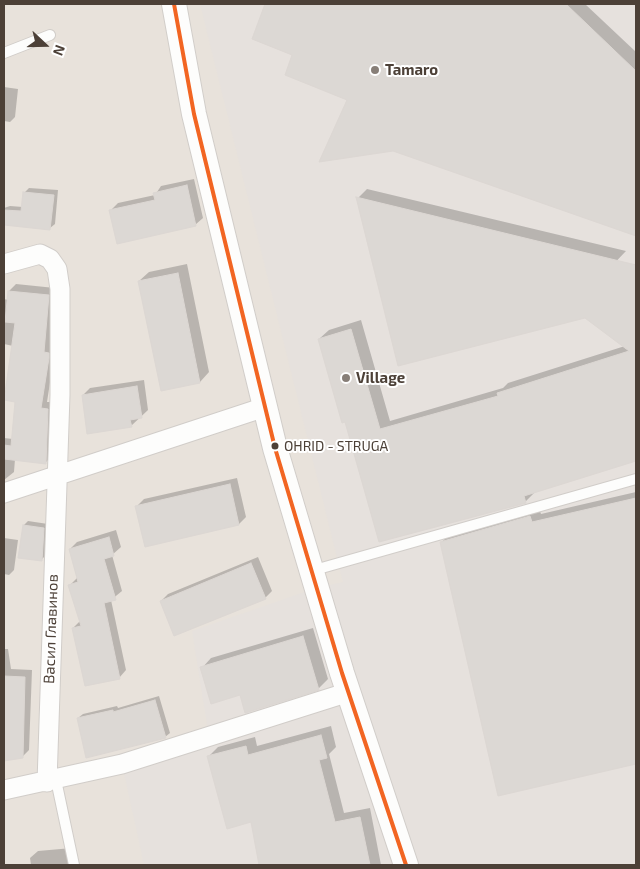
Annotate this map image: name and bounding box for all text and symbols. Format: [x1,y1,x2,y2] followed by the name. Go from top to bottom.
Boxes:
[20,20,70,70] north arrow
[50,43,69,58] text: N
[385,61,438,79] place label: Tamaro
[369,64,381,76] marker: Tamaro
[356,369,405,387] place label: Village
[340,372,352,384] marker: Village
[284,438,388,454] place label: OHRID - STRUGA
[270,441,280,451] marker: OHRID - STRUGA
[40,574,62,684] street label: Васил Главинов

